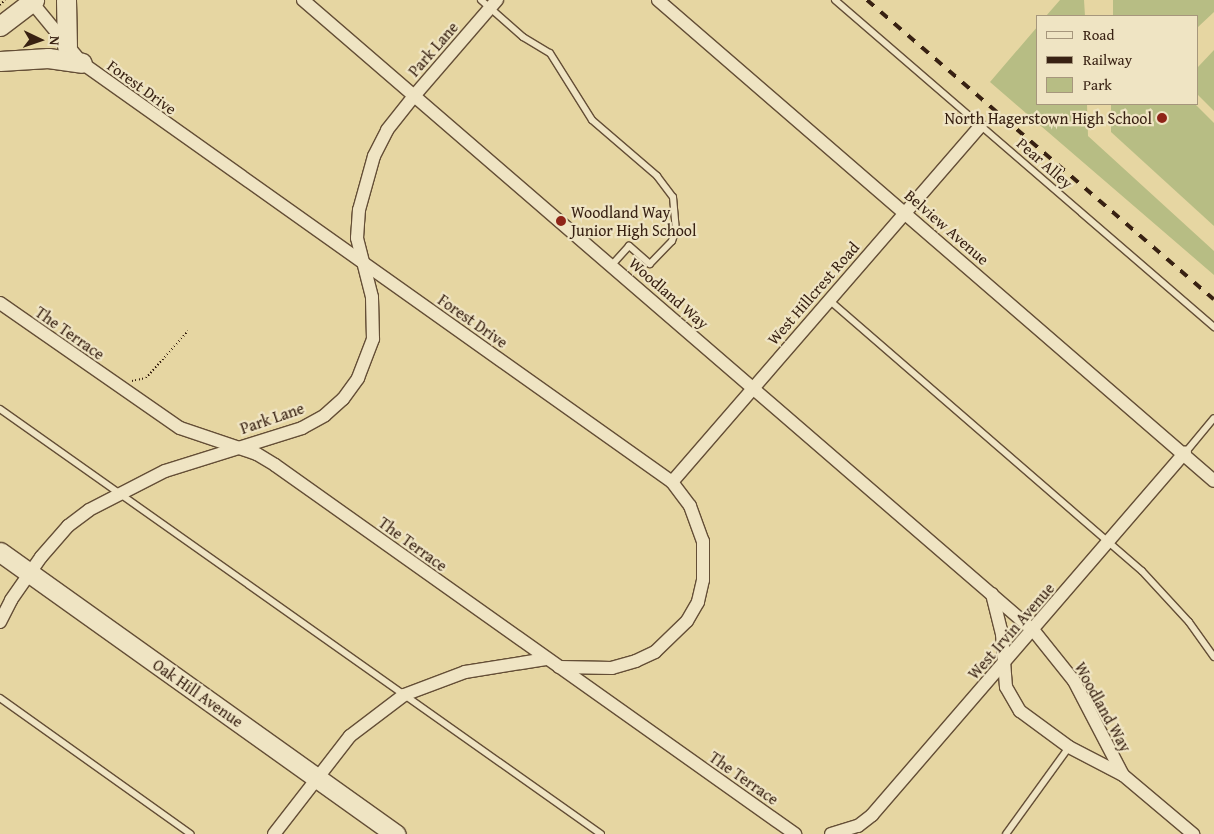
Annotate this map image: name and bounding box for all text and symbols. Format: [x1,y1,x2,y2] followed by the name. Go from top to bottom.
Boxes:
[15,15,65,65] north arrow
[1036,15,1199,105] legend
[404,18,462,80] street label: Park Lane
[1083,24,1114,45] text: Road
[45,36,65,46] text: N
[1083,49,1132,70] text: Railway
[104,56,180,118] street label: Forest Drive
[1083,74,1112,95] text: Park
[945,108,1152,128] place label: North Hagerstown High School
[1156,112,1168,124] marker: North Hagerstown High School
[1013,133,1077,193] street label: Pear Alley
[901,185,993,269] street label: Belview Avenue
[571,202,696,240] place label: Woodland Way Junior High School
[555,215,567,227] marker: Woodland Way Junior High School
[763,238,863,348] street label: West Hillcrest Road
[625,253,713,333] street label: Woodland Way
[434,290,512,352] street label: Forest Drive
[32,302,108,364] street label: The Terrace
[238,398,306,438] street label: Park Lane
[375,513,451,575] street label: The Terrace
[964,579,1058,683] street label: West Irvin Avenue
[149,655,247,731] street label: Oak Hill Avenue
[1070,659,1136,755] street label: Woodland Way
[706,747,782,809] street label: The Terrace

